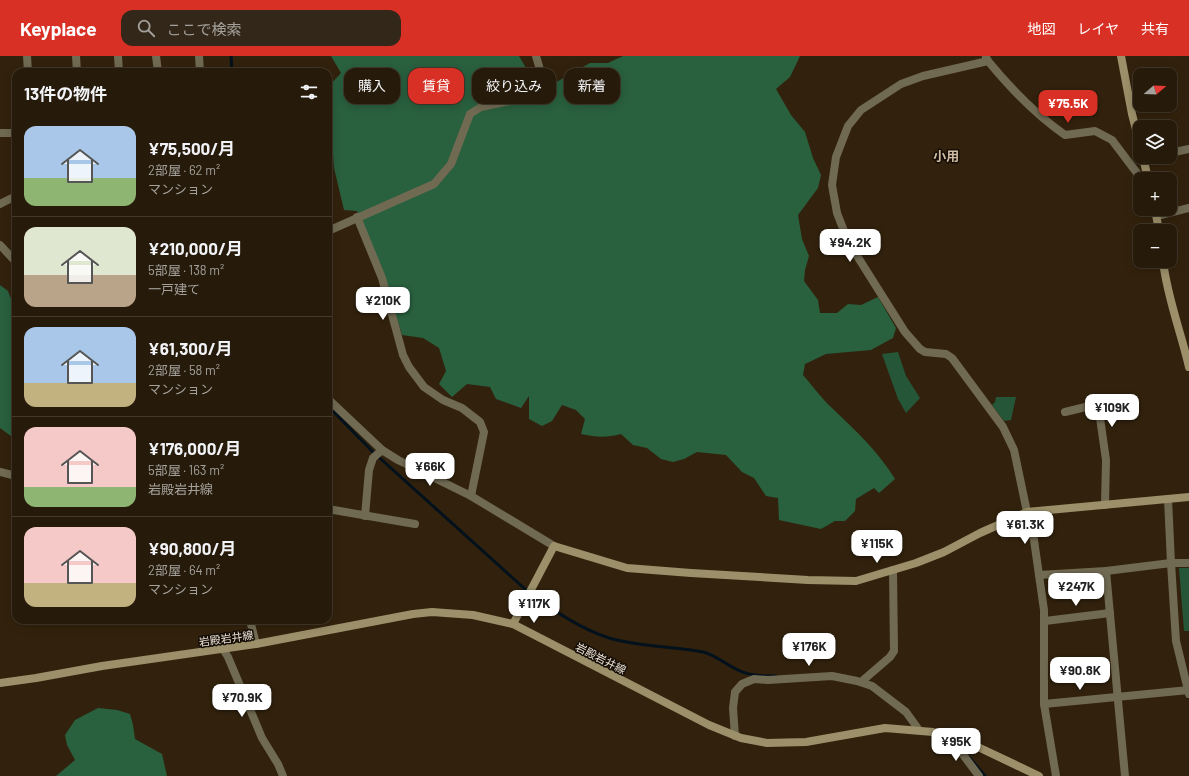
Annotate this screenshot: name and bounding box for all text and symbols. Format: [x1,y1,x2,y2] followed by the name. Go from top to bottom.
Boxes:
[121,10,401,46] search box
[20,17,97,40] text: Keyplace
[135,17,157,39] icon: search
[167,20,242,38] text: ここで検索
[1027,20,1055,37] text: 地図
[1077,20,1119,37] text: レイヤ
[1141,20,1169,37] text: 共有
[344,68,400,104] chip: 購入
[408,68,464,104] chip: 賃貸
[472,68,556,104] chip: 絞り込み
[564,68,620,104] chip: 新着
[1133,68,1177,112] north arrow
[1133,68,1177,268] map controls
[298,81,320,103] icon: filters
[24,83,107,103] text: 13件の物件
[1035,90,1101,124] pin: ¥75.5K
[1047,95,1089,111] text: ¥75.5K
[1133,120,1177,164] button: layers
[148,138,235,158] text: ¥75,500/月
[56,142,104,190] icon: home
[933,148,959,164] district label: 小用
[148,162,220,178] text: 2部屋 · 62 m²
[1133,172,1177,216] button: +
[148,181,213,197] text: マンション
[1133,224,1177,268] button: −
[817,229,883,263] pin: ¥94.2K
[829,234,871,250] text: ¥94.2K
[148,238,243,258] text: ¥210,000/月
[56,243,104,291] icon: home
[148,262,224,278] text: 5部屋 · 138 m²
[148,281,200,297] text: 一戸建て
[355,287,411,321] pin: ¥210K
[365,292,401,308] text: ¥210K
[148,338,233,358] text: ¥61,300/月
[56,343,104,391] icon: home
[148,362,220,378] text: 2部屋 · 58 m²
[148,381,213,397] text: マンション
[1084,394,1140,428] pin: ¥109K
[1094,399,1130,415] text: ¥109K
[148,438,241,458] text: ¥176,000/月
[56,443,104,491] icon: home
[406,453,454,487] pin: ¥66K
[414,458,446,474] text: ¥66K
[148,462,224,478] text: 5部屋 · 163 m²
[148,481,213,497] text: 岩殿岩井線
[992,511,1058,545] pin: ¥61.3K
[1005,516,1045,532] text: ¥61.3K
[849,530,905,564] pin: ¥115K
[860,535,894,551] text: ¥115K
[148,538,237,558] text: ¥90,800/月
[56,543,104,591] icon: home
[148,562,220,578] text: 2部屋 · 64 m²
[1048,573,1104,607] pin: ¥247K
[1057,578,1095,594] text: ¥247K
[148,581,213,597] text: マンション
[506,590,562,624] pin: ¥117K
[518,595,550,611] text: ¥117K
[198,628,254,648] street label: 岩殿岩井線
[781,633,837,667] pin: ¥176K
[791,638,827,654] text: ¥176K
[574,640,628,676] street label: 岩殿岩井線
[1047,657,1113,691] pin: ¥90.8K
[1059,662,1101,678] text: ¥90.8K
[209,684,275,718] pin: ¥70.9K
[221,689,263,705] text: ¥70.9K
[932,728,980,762] pin: ¥95K
[941,733,971,749] text: ¥95K

